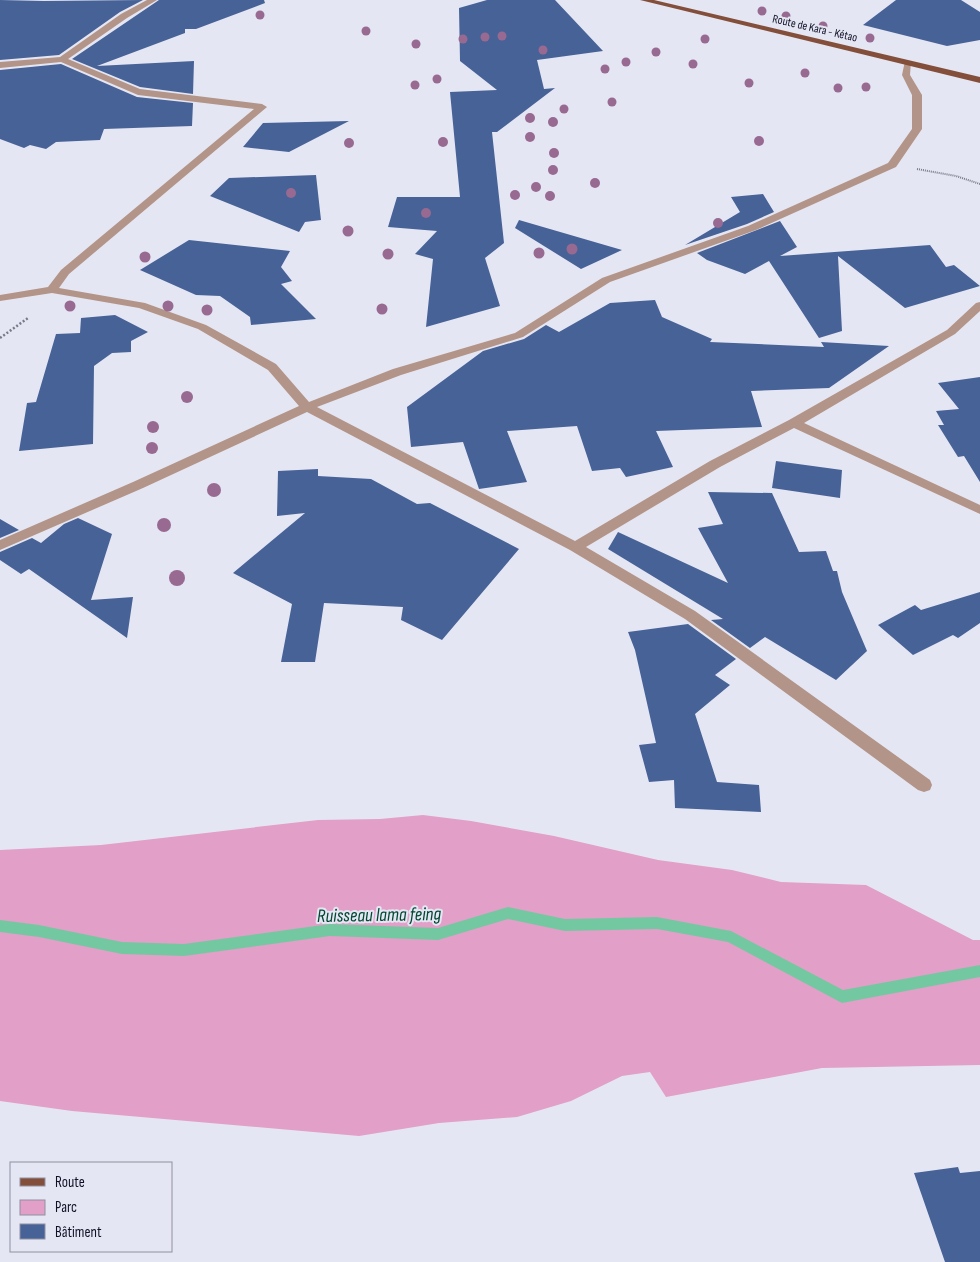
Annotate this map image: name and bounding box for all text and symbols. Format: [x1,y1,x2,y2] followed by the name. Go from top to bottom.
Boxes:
[771,11,859,46] street label: Route de Kara - Kétao
[317,903,442,928] water label: Ruisseau lama feing
[10,1162,172,1252] legend
[55,1173,85,1192] text: Route
[55,1198,77,1217] text: Parc
[55,1223,102,1242] text: Bâtiment

